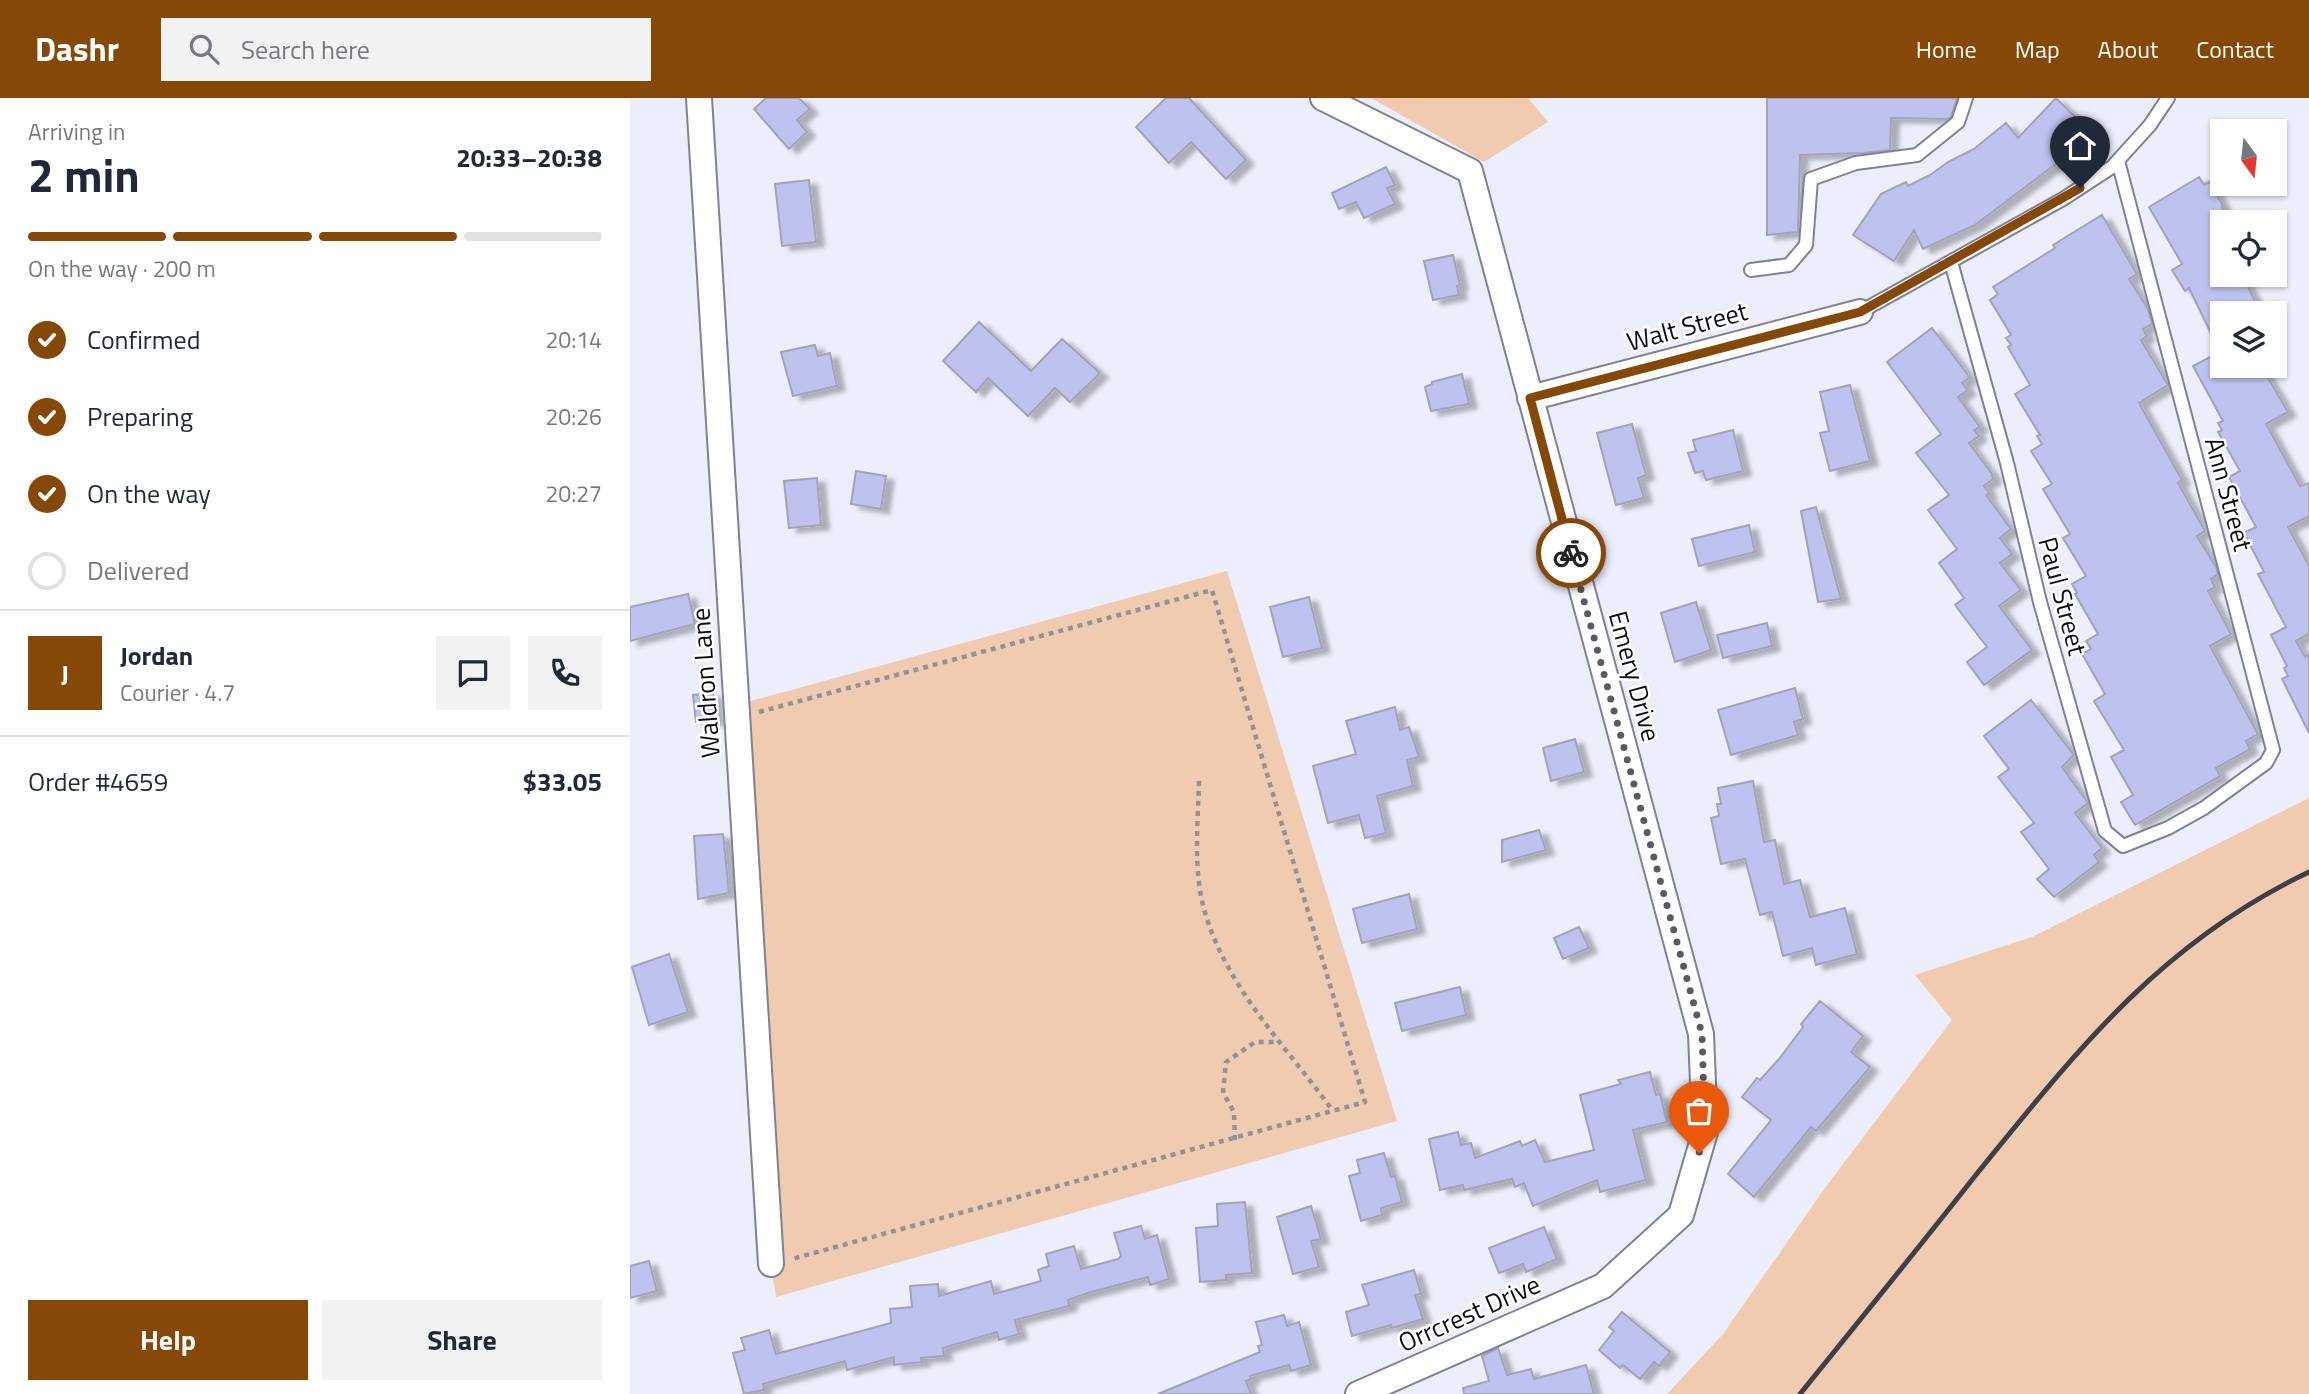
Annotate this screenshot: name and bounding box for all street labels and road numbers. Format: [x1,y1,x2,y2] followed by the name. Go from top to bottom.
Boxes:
[1622,291,1752,361] street label: Walt Street
[2195,433,2263,555] street label: Ann Street
[2029,533,2097,659] street label: Paul Street
[680,607,730,759] street label: Waldron Lane
[1599,607,1671,745] street label: Emery Drive
[1392,1264,1546,1362] street label: Orrcrest Drive

